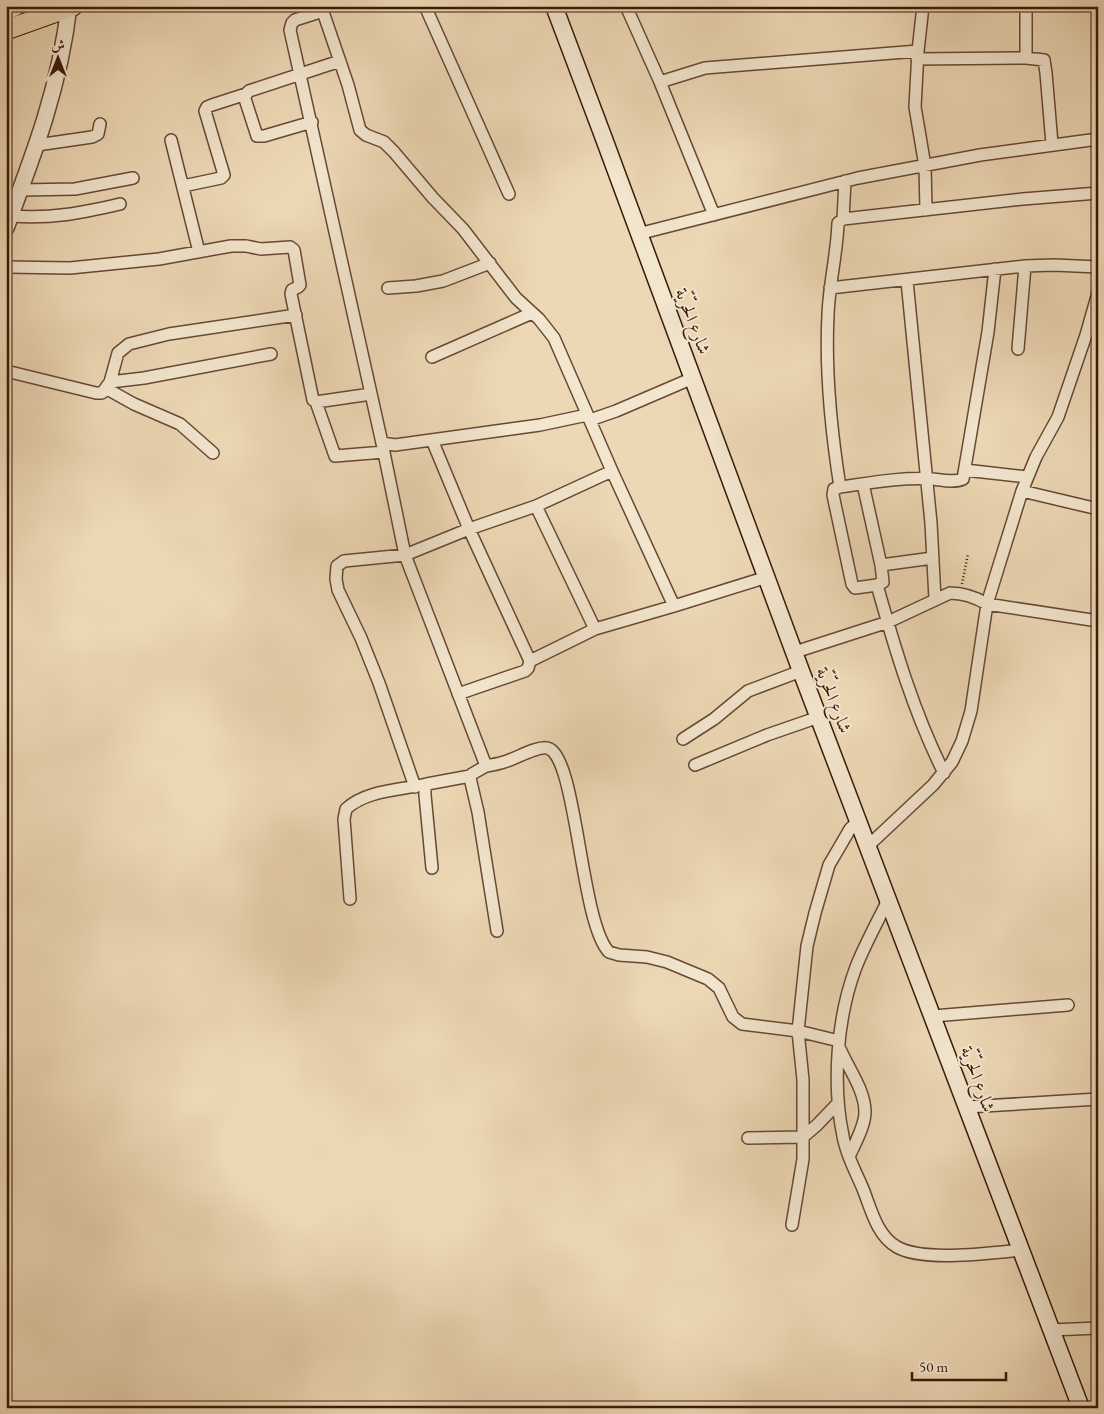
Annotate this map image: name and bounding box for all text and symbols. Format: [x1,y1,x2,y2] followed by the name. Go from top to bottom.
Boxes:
[32,32,82,82] north arrow
[51,36,65,54] text: ش
[667,285,717,358] street label: شارع الحرّيّة
[808,664,858,737] street label: شارع الحرّيّة
[952,1043,1001,1116] street label: شارع الحرّيّة
[912,1349,1005,1381] scale bar
[919,1357,948,1376] text: 50 m

